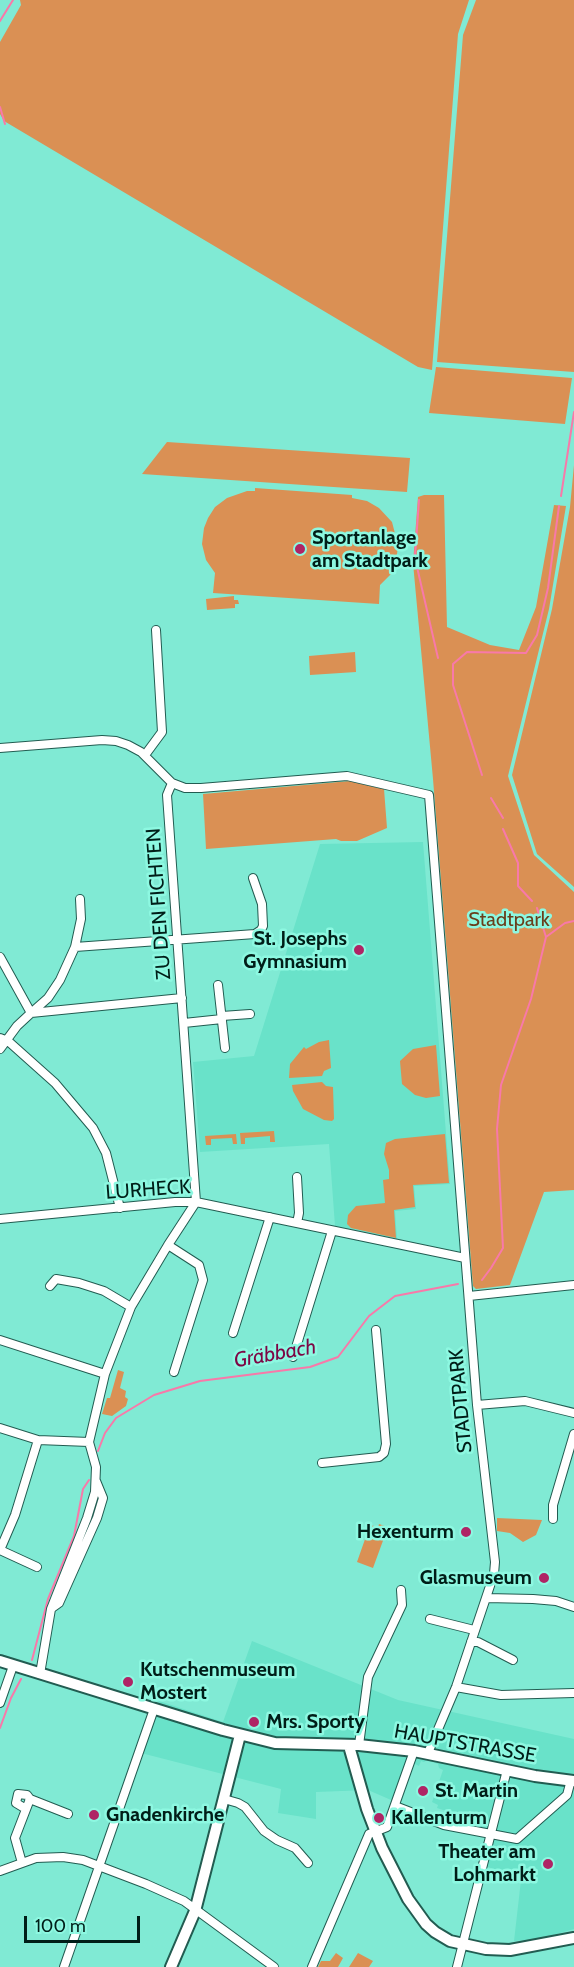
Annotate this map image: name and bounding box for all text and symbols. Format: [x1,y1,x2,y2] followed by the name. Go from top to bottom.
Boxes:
[312,526,428,573] place label: Sportanlage am Stadtpark
[293,542,307,556] marker: Sportanlage am Stadtpark
[142,827,176,981] street label: ZU DEN FICHTEN
[468,908,550,932] park label: Stadtpark
[243,927,347,974] place label: St. Josephs Gymnasium
[352,943,366,957] marker: St. Josephs Gymnasium
[105,1175,191,1205] street label: LURHECK
[232,1334,318,1374] water label: Gräbbach
[444,1348,478,1454] street label: STADTPARK
[357,1520,454,1544] place label: Hexenturm
[459,1525,473,1539] marker: Hexenturm
[420,1566,532,1590] place label: Glasmuseum
[537,1571,551,1585] marker: Glasmuseum
[140,1658,295,1705] place label: Kutschenmuseum Mostert
[121,1675,135,1689] marker: Kutschenmuseum Mostert
[266,1710,365,1734] place label: Mrs. Sporty
[247,1715,261,1729] marker: Mrs. Sporty
[392,1720,538,1768] street label: HAUPTSTRASSE
[435,1779,518,1803] place label: St. Martin
[416,1784,430,1798] marker: St. Martin
[106,1803,224,1827] place label: Gnadenkirche
[391,1806,487,1830] place label: Kallenturm
[87,1808,101,1822] marker: Gnadenkirche
[372,1811,386,1825] marker: Kallenturm
[438,1840,536,1887] place label: Theater am Lohmarkt
[541,1857,555,1871] marker: Theater am Lohmarkt
[27,1904,142,1942] scale bar
[35,1915,86,1937] text: 100 m

